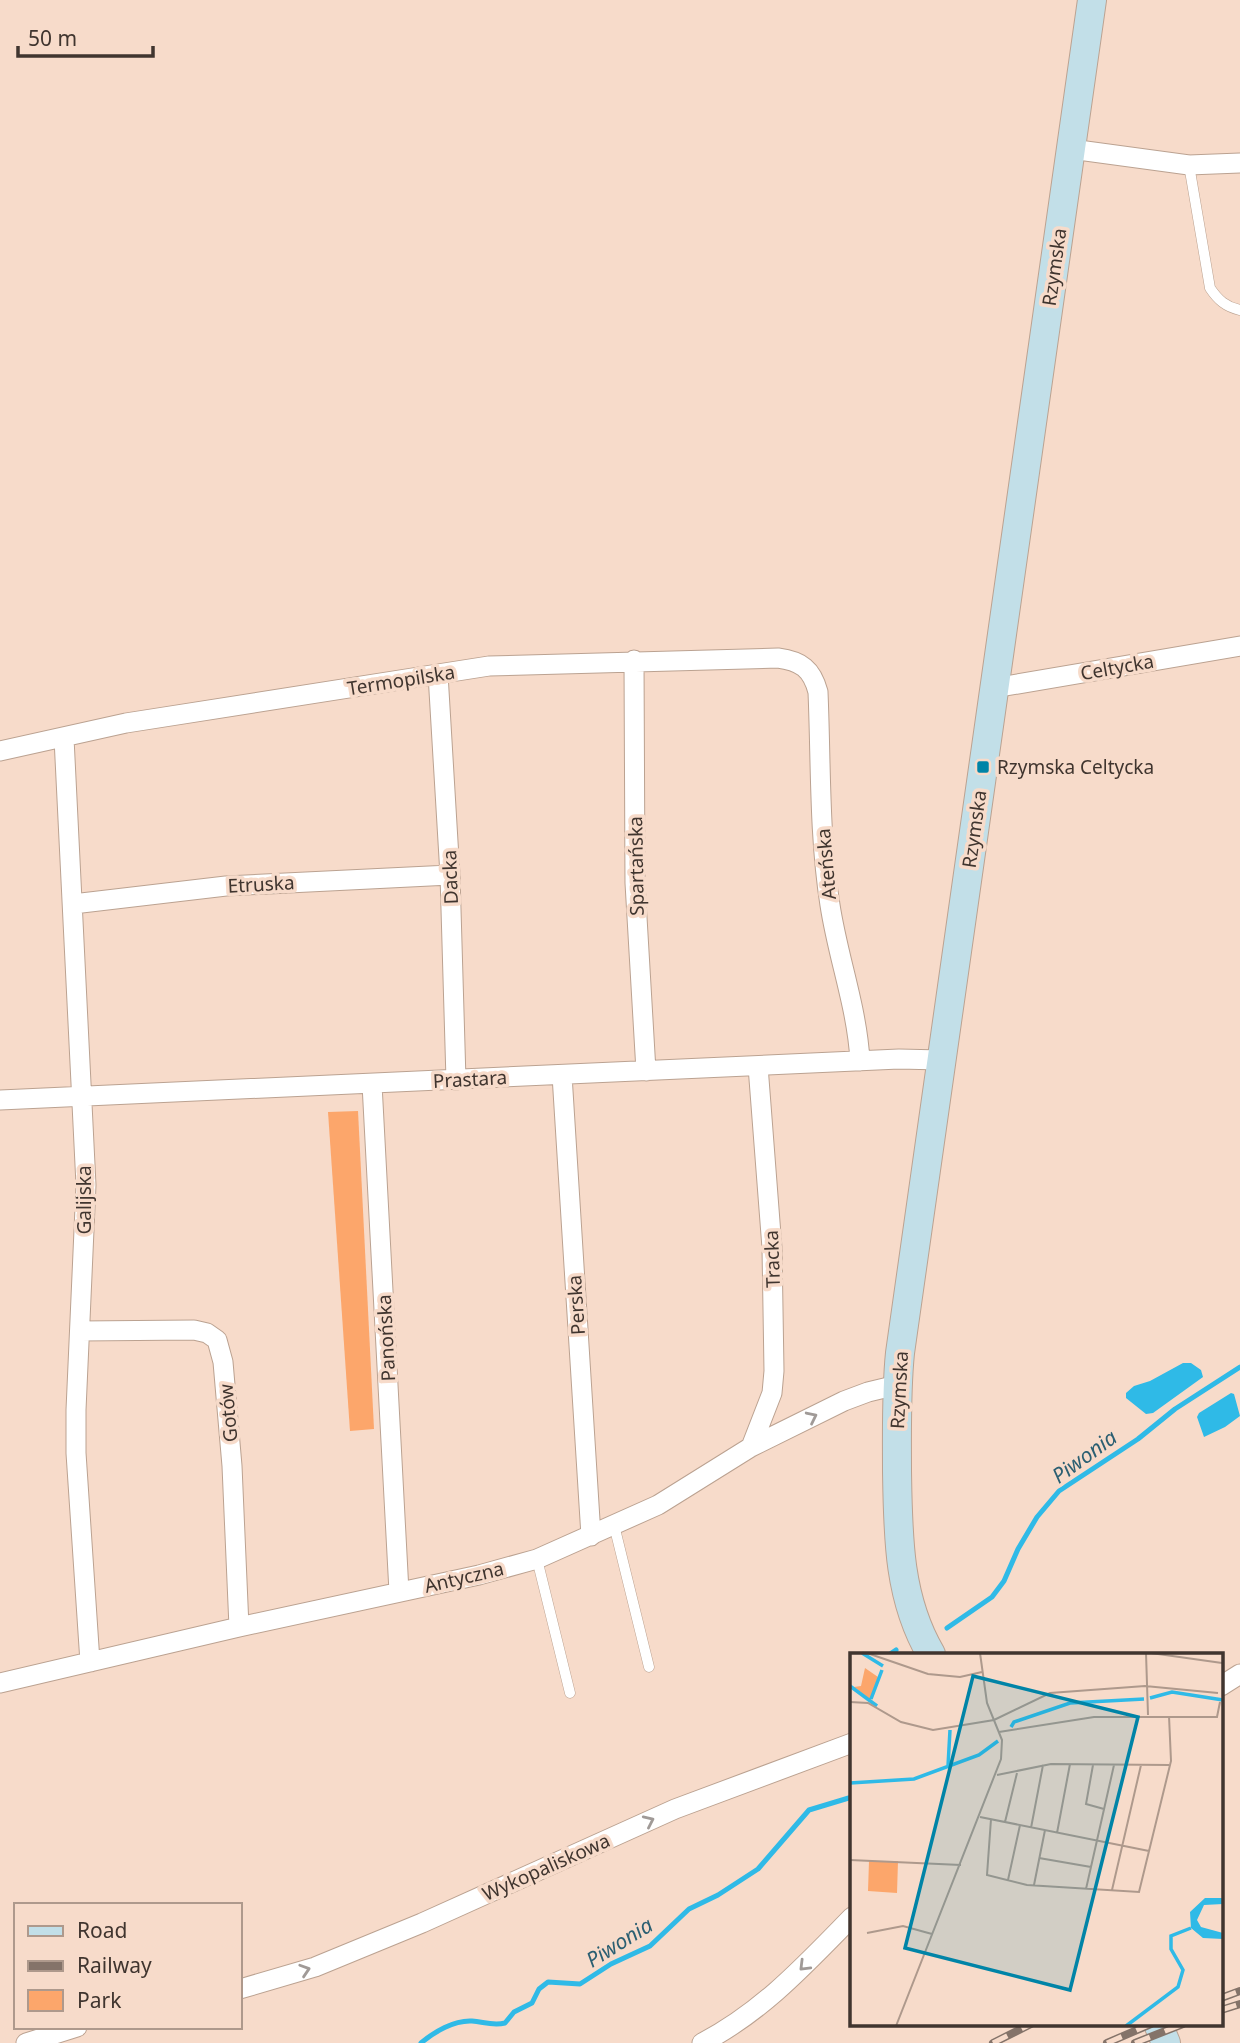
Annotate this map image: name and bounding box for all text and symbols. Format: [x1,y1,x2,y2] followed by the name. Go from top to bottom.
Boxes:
[18,14,152,58] scale bar
[28,24,77,52] text: 50 m
[1036,227,1072,307] street label: Rzymska
[1078,648,1156,686] street label: Celtycka
[345,659,457,701] street label: Termopilska
[997,754,1154,780] place label: Rzymska Celtycka
[975,759,991,775] marker: Rzymska Celtycka
[956,789,992,869] street label: Rzymska
[622,816,650,916] street label: Spartańska
[810,827,842,901] street label: Ateńska
[436,849,464,905] street label: Dacka
[227,869,295,899] street label: Etruska
[432,1064,508,1094] street label: Prastara
[71,1165,97,1235] street label: Galijska
[758,1230,786,1288] street label: Tracka
[561,1274,591,1336] street label: Perska
[371,1294,401,1382] street label: Panońska
[884,1350,914,1430] street label: Rzymska
[213,1383,243,1443] street label: Gotów
[805,1411,817,1425] one-way arrow
[1046,1423,1122,1489] water label: Piwonia
[422,1555,506,1599] street label: Antyczna
[850,1653,1222,2025] inset map
[641,1815,654,1829] one-way arrow
[478,1827,614,1907] street label: Wykopaliskowa
[14,1903,242,2029] legend
[580,1911,658,1973] water label: Piwonia
[77,1916,127,1944] text: Road
[77,1951,152,1979] text: Railway
[799,1958,812,1971] one-way arrow
[299,1964,311,1978] one-way arrow
[77,1986,122,2014] text: Park

